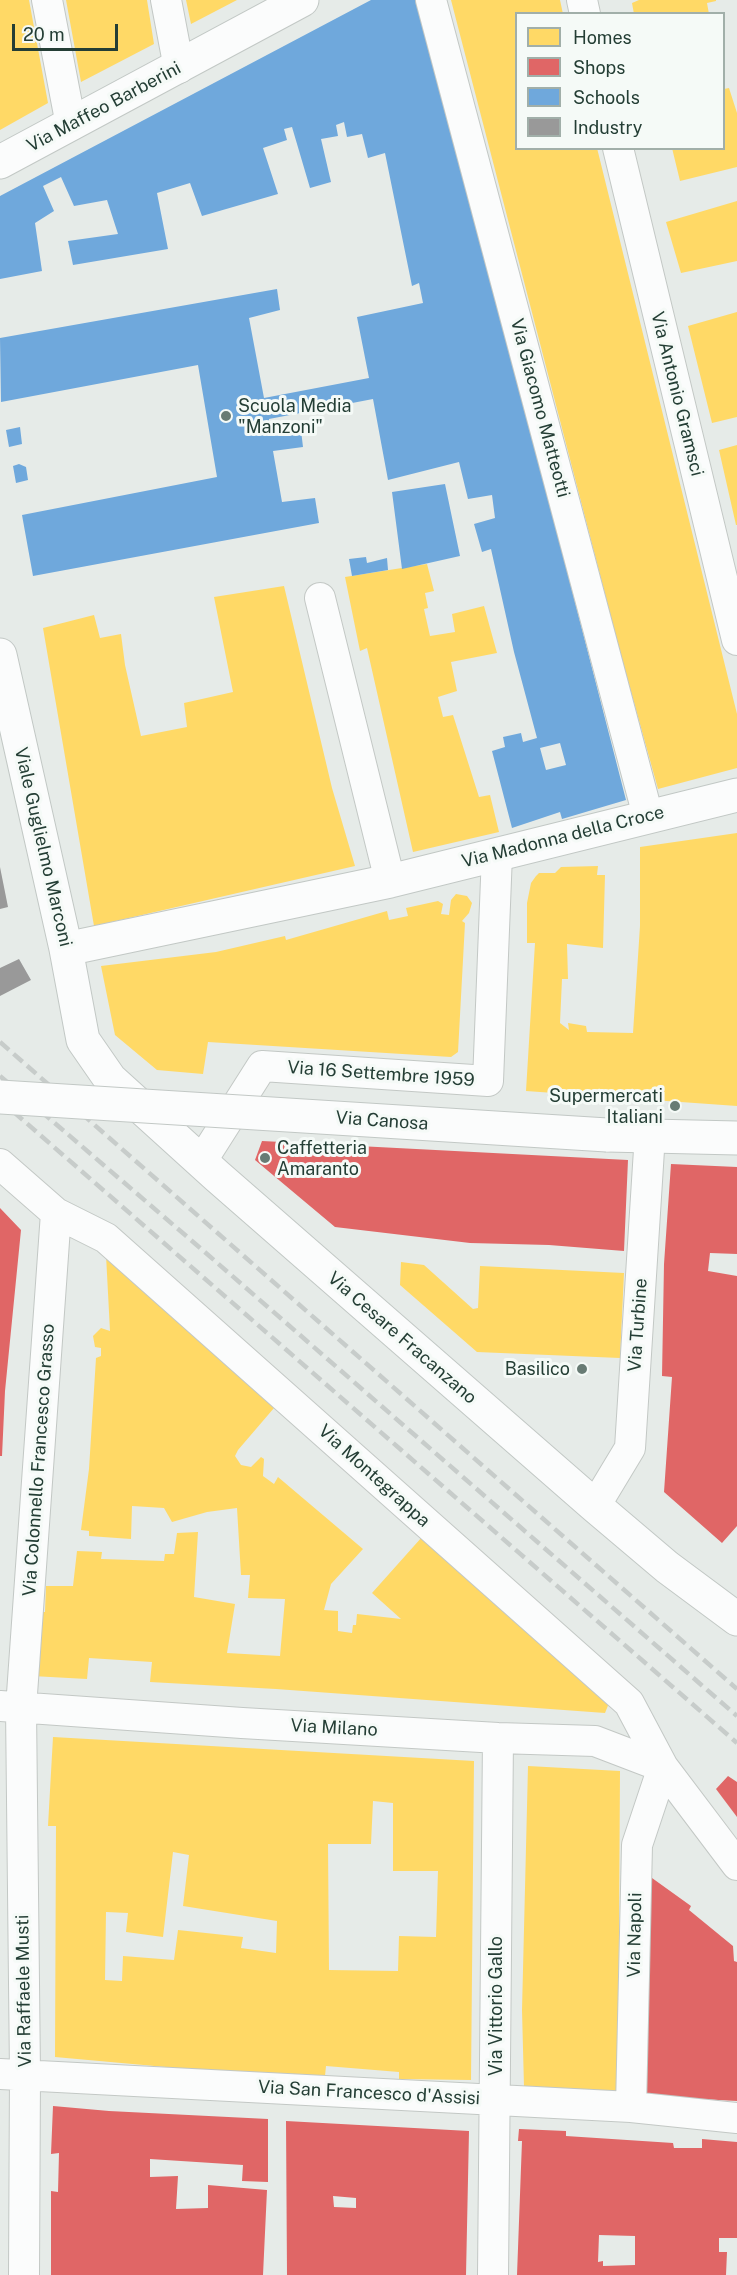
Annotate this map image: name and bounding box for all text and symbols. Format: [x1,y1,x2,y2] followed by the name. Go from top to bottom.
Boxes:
[15,12,122,50] scale bar
[515,12,725,150] legend
[23,24,65,45] text: 20 m
[573,27,632,48] text: Homes
[23,57,185,157] street label: Via Maffeo Barberini
[573,57,625,78] text: Shops
[573,87,640,108] text: Schools
[573,117,642,138] text: Industry
[646,310,708,478] street label: Via Antonio Gramsci
[506,316,574,500] street label: Via Giacomo Matteotti
[238,395,351,438] place label: Scuola Media "Manzoni"
[219,409,233,423] marker: Scuola Media "Manzoni"
[10,745,76,949] street label: Viale Guglielmo Marconi
[460,801,666,873] street label: Via Madonna della Croce
[287,1057,475,1091] street label: Via 16 Settembre 1959
[549,1085,663,1128] place label: Supermercati Italiani
[668,1099,682,1113] marker: Supermercati Italiani
[335,1107,429,1135] street label: Via Canosa
[277,1137,367,1180] place label: Caffetteria Amaranto
[258,1151,272,1165] marker: Caffetteria Amaranto
[323,1267,481,1409] street label: Via Cesare Fracanzano
[624,1277,652,1373] street label: Via Turbine
[19,1323,59,1597] street label: Via Colonnello Francesco Grasso
[505,1358,570,1380] place label: Basilico
[575,1362,589,1376] marker: Basilico
[314,1420,434,1532] street label: Via Montegrappa
[290,1715,378,1741] street label: Via Milano
[623,1892,647,1978] street label: Via Napoli
[12,1914,36,2068] street label: Via Raffaele Musti
[485,1936,507,2076] street label: Via Vittorio Gallo
[257,2076,481,2110] street label: Via San Francesco d'Assisi

